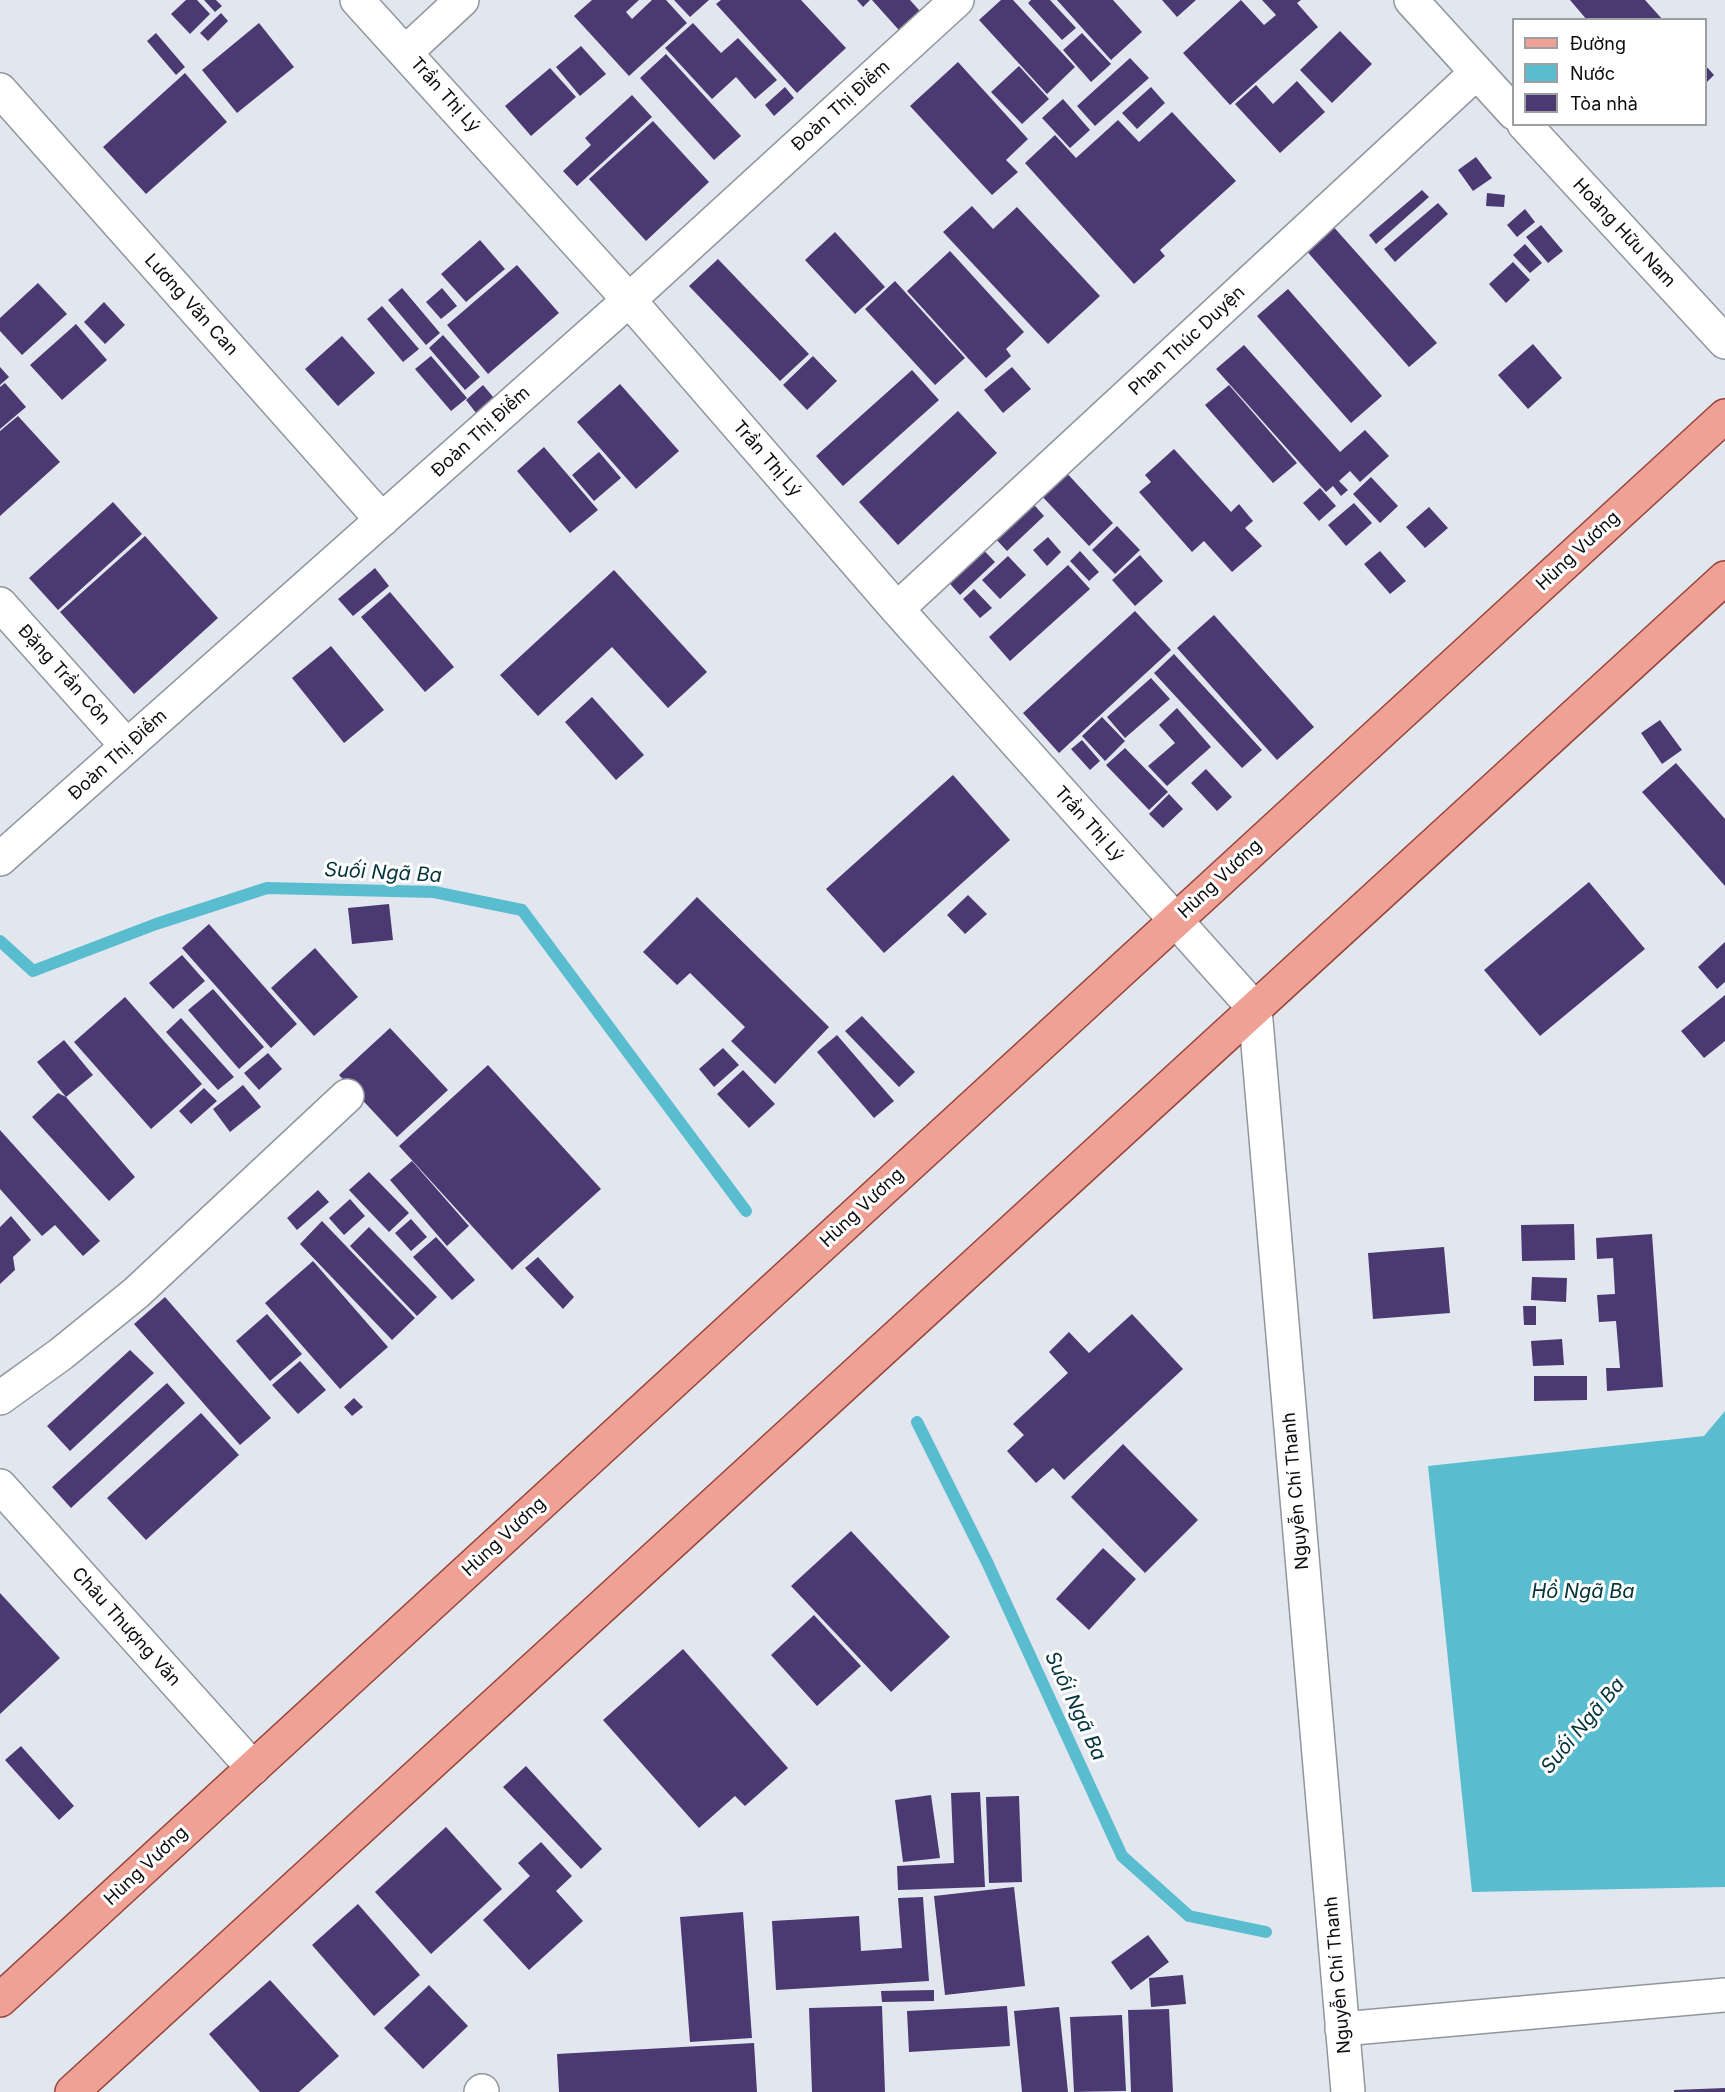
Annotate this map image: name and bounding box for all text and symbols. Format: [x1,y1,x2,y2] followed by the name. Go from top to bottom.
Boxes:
[1512,18,1707,126] legend
[1570,33,1626,54] text: Đường
[406,53,484,137] street label: Trần Thị Lý
[787,56,895,156] street label: Đoàn Thị Điểm
[1570,63,1615,84] text: Nước
[1570,93,1638,114] text: Tòa nhà
[1568,174,1680,292] street label: Hoàng Hữu Nam
[140,250,242,360] street label: Lương Văn Can
[1125,282,1249,400] street label: Phan Thúc Duyện
[427,382,535,482] street label: Đoàn Thị Điểm
[728,416,806,502] street label: Trần Thị Lý
[1532,507,1624,595] street label: Hùng Vương
[13,620,115,730] street label: Đặng Trần Côn
[64,705,172,805] street label: Đoàn Thị Điểm
[1050,782,1128,866] street label: Trần Thị Lý
[1174,835,1266,923] street label: Hùng Vương
[324,858,442,888] water label: Suối Ngã Ba
[816,1164,908,1252] street label: Hùng Vương
[1278,1411,1314,1571] street label: Nguyễn Chí Thanh
[458,1493,550,1581] street label: Hùng Vương
[67,1563,185,1691] street label: Châu Thượng Văn
[1531,1580,1635,1604] water label: Hồ Ngã Ba
[1039,1648,1111,1764] water label: Suối Ngã Ba
[1536,1673,1630,1779] water label: Suối Ngã Ba
[100,1822,192,1910] street label: Hùng Vương
[1320,1895,1356,2055] street label: Nguyễn Chí Thanh

